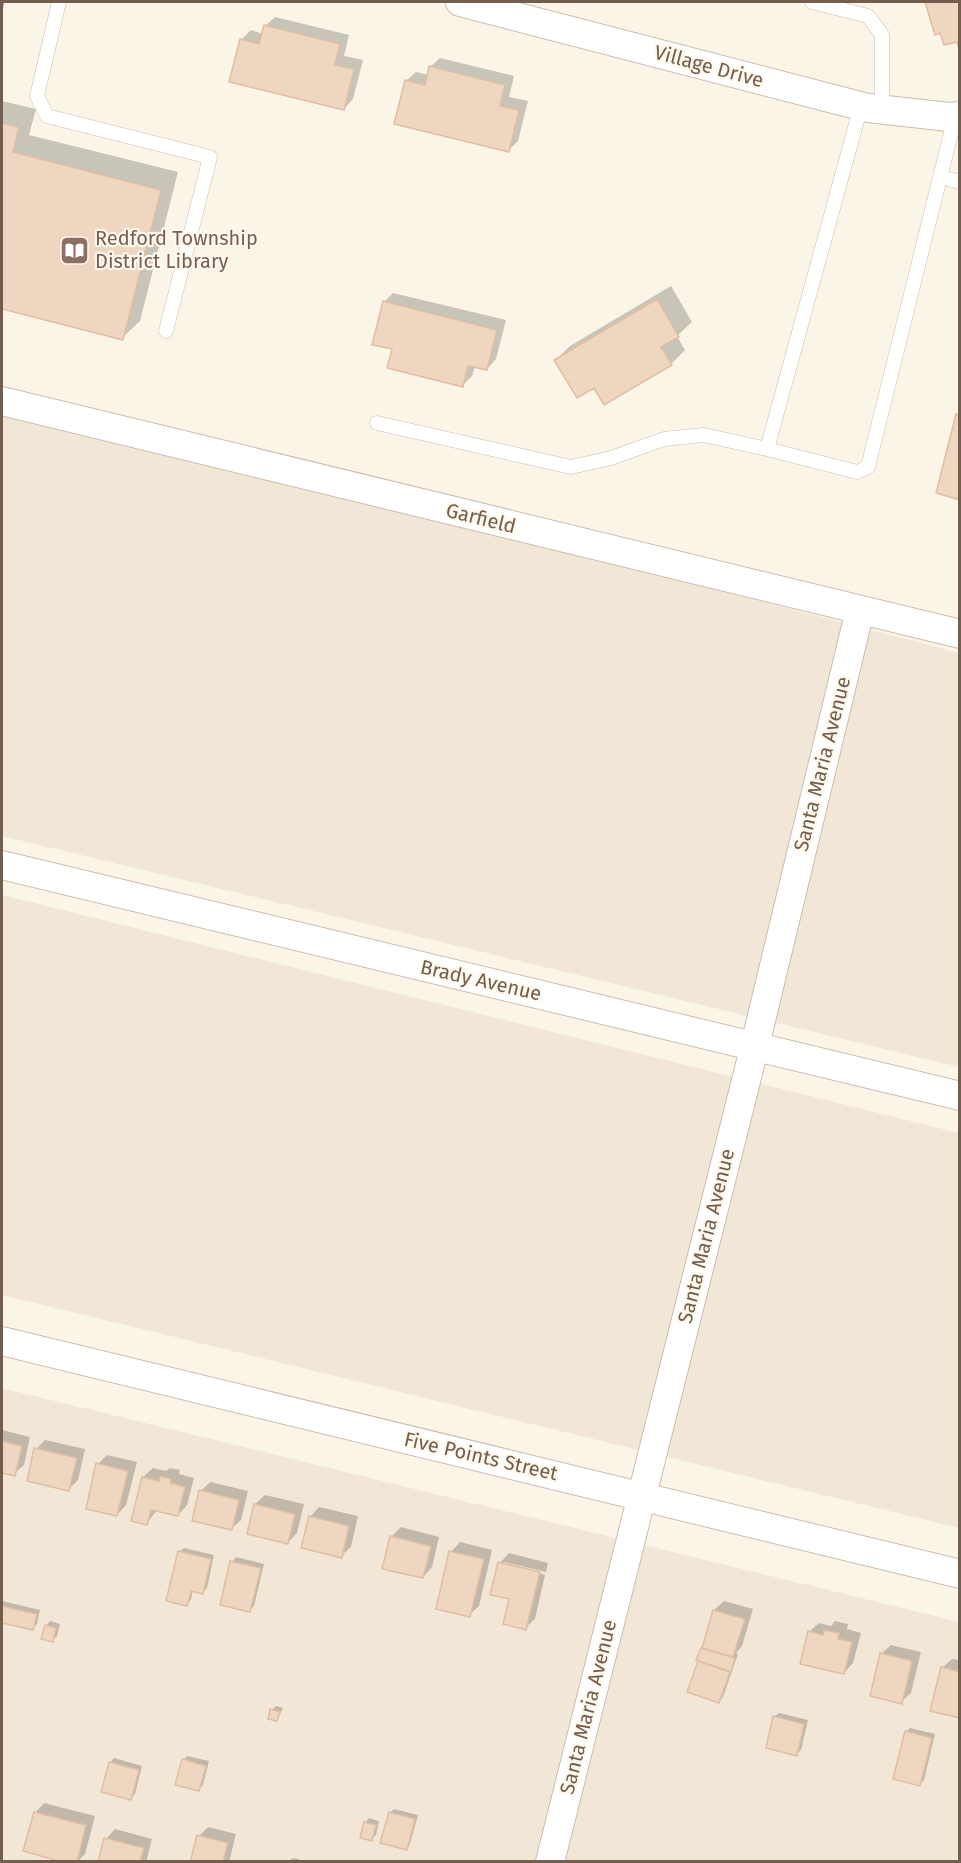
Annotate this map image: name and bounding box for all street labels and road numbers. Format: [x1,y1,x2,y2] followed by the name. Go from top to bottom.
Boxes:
[652,40,766,92] street label: Village Drive
[443,498,519,538] street label: Garfield
[789,674,855,854] street label: Santa Maria Avenue
[418,954,544,1006] street label: Brady Avenue
[673,1146,739,1326] street label: Santa Maria Avenue
[402,1427,561,1486] street label: Five Points Street
[555,1617,621,1797] street label: Santa Maria Avenue

